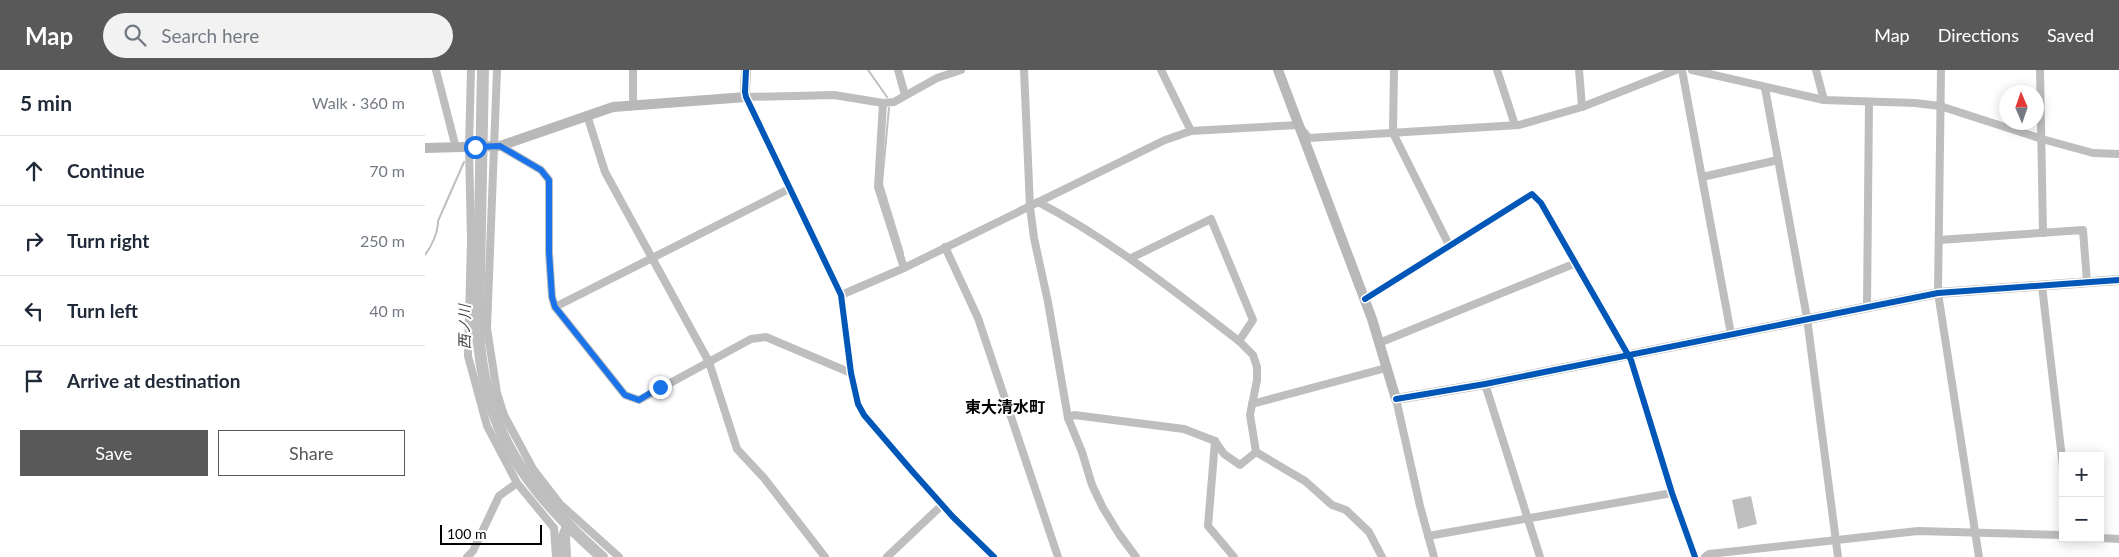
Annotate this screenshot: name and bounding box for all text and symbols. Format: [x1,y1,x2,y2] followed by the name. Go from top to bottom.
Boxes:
[103,13,453,58] search box
[25,21,73,50] text: Map
[121,21,149,49] icon: search
[161,24,259,47] text: Search here
[1874,24,1910,46] text: Map
[1938,24,2019,46] text: Directions
[2047,24,2094,46] text: Saved
[1999,85,2044,130] north arrow
[20,90,72,115] text: 5 min
[312,93,405,112] text: Walk · 360 m
[464,136,487,159] route start
[20,157,48,185] icon: ahead
[67,159,145,182] text: Continue
[369,161,405,180] text: 70 m
[20,227,48,255] icon: right
[67,229,149,252] text: Turn right
[360,231,405,250] text: 250 m
[20,297,48,325] icon: left
[67,299,138,322] text: Turn left
[369,301,405,320] text: 40 m
[455,303,473,350] water label: 西ノ川
[20,367,48,395] icon: arrive
[67,369,240,392] text: Arrive at destination
[649,376,672,399] route end
[965,397,1045,416] district label: 東大清水町
[20,430,208,476] button: Save
[218,430,405,476] button: Share
[2059,452,2104,542] map controls
[2059,452,2104,497] button: +
[2059,497,2104,542] button: −
[440,522,543,545] scale bar
[447,525,486,542] text: 100 m

